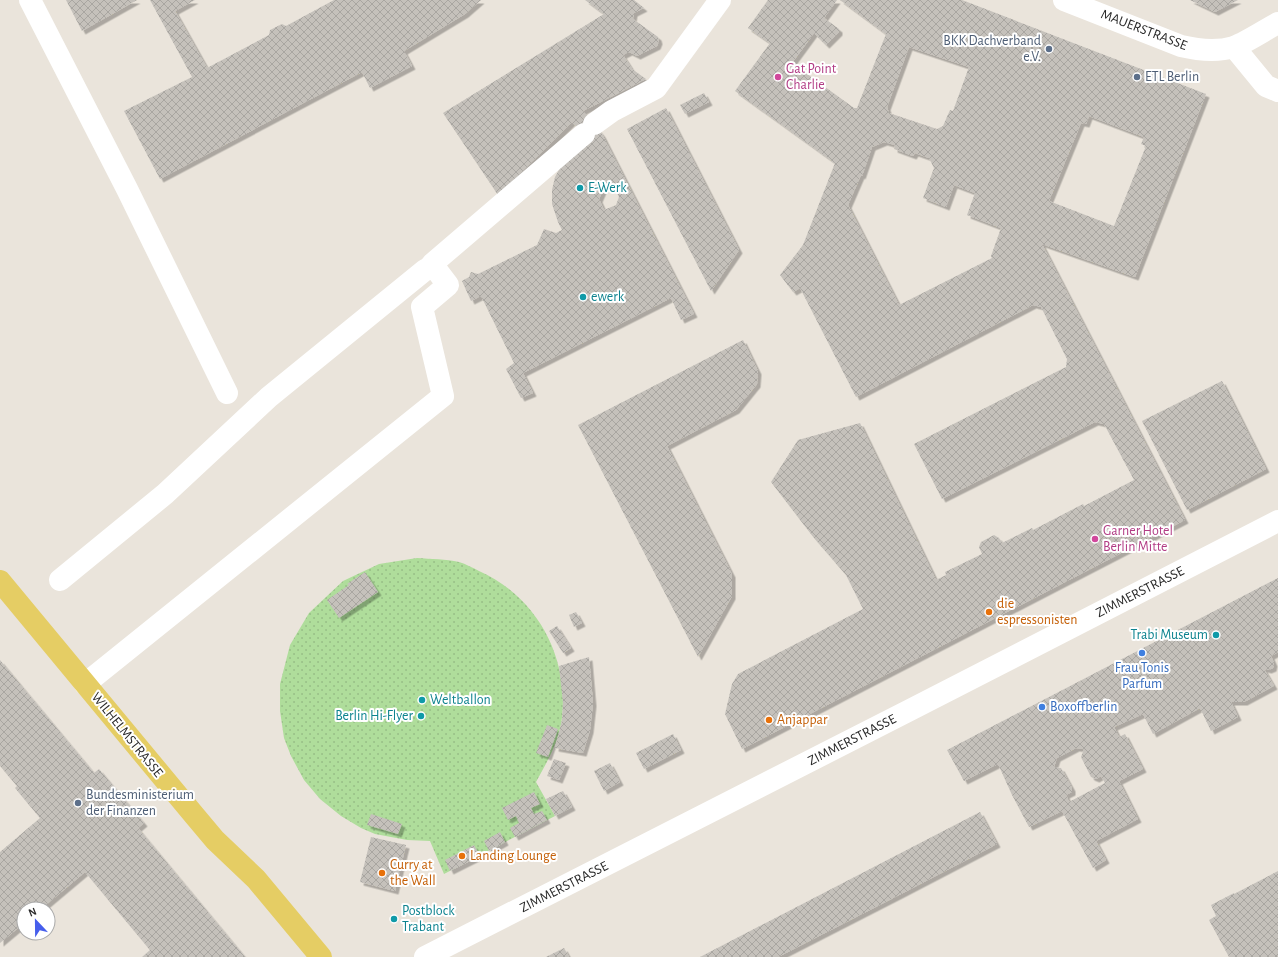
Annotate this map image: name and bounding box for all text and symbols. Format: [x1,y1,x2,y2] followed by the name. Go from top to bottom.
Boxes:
[1099,7,1189,53] street label: MAUERSTRASSE
[943,34,1041,64] place label: BKK Dachverband e.V.
[1044,44,1054,54] marker: BKK Dachverband e.V.
[786,62,837,92] place label: Gat Point Charlie
[1145,70,1199,84] place label: ETL Berlin
[773,72,783,82] marker: Gat Point Charlie
[1132,72,1142,82] marker: ETL Berlin
[588,181,627,195] place label: E-Werk
[575,183,585,193] marker: E-Werk
[591,290,625,304] place label: ewerk
[578,292,588,302] marker: ewerk
[1103,524,1173,554] place label: Garner Hotel Berlin Mitte
[1090,534,1100,544] marker: Garner Hotel Berlin Mitte
[1094,564,1187,620] street label: ZIMMERSTRASSE
[997,597,1077,627] place label: die espressonisten
[984,607,994,617] marker: die espressonisten
[1131,628,1208,642] place label: Trabi Museum
[1211,630,1221,640] marker: Trabi Museum
[1137,648,1147,658] marker: Frau Tonis Parfum
[1115,661,1169,691] place label: Frau Tonis Parfum
[89,690,165,780] street label: WILHELMSTRASSE
[430,693,491,707] place label: Weltballon
[417,695,427,705] marker: Weltballon
[1050,700,1117,714] place label: Boxoffberlin
[1037,702,1047,712] marker: Boxoffberlin
[335,709,413,723] place label: Berlin Hi-Flyer
[416,711,426,721] marker: Berlin Hi-Flyer
[806,712,899,768] street label: ZIMMERSTRASSE
[777,713,828,727] place label: Anjappar
[764,715,774,725] marker: Anjappar
[86,788,194,818] place label: Bundesministerium der Finanzen
[73,798,83,808] marker: Bundesministerium der Finanzen
[470,849,556,863] place label: Landing Lounge
[457,851,467,861] marker: Landing Lounge
[390,858,436,888] place label: Curry at the Wall
[518,859,611,915] street label: ZIMMERSTRASSE
[377,868,387,878] marker: Curry at the Wall
[16,901,56,941] north arrow
[402,904,455,934] place label: Postblock Trabant
[27,906,38,919] text: N
[389,914,399,924] marker: Postblock Trabant

